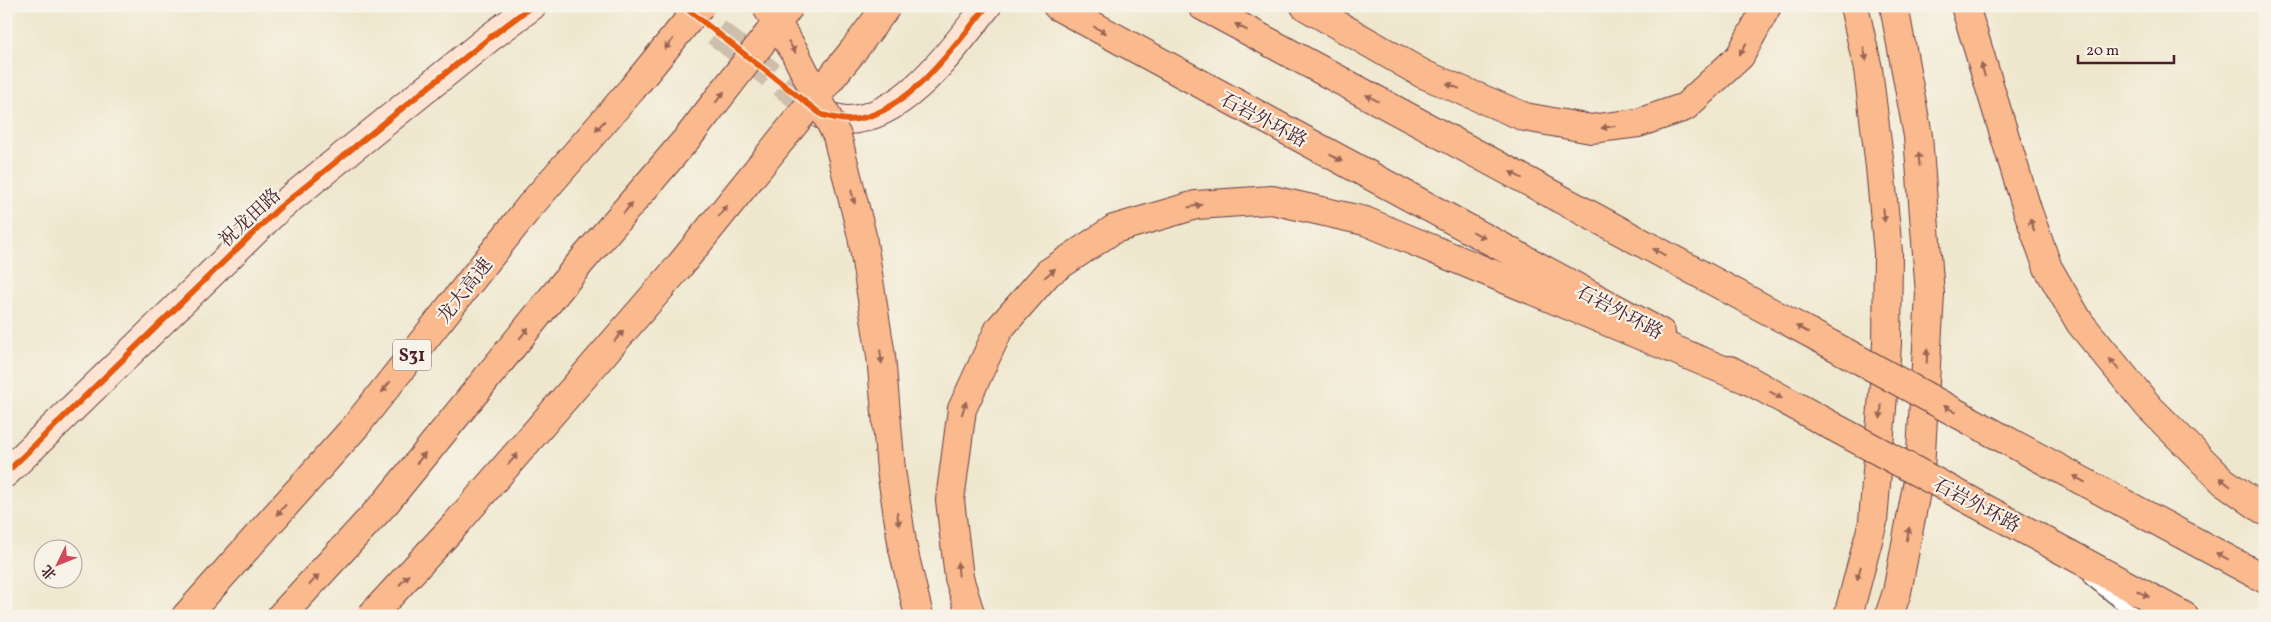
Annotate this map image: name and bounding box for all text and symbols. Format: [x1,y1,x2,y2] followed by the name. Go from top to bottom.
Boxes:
[1234,23,1248,32] one-way arrow
[1093,25,1107,34] one-way arrow
[2078,32,2175,64] scale bar
[663,37,674,50] one-way arrow
[788,41,797,54] one-way arrow
[2086,41,2119,62] text: 20 m
[1739,42,1748,56] one-way arrow
[1861,46,1869,61] one-way arrow
[1979,63,1987,78] one-way arrow
[1446,82,1460,90] one-way arrow
[1215,87,1311,155] street label: 石岩外环路
[714,90,725,103] one-way arrow
[1365,94,1380,102] one-way arrow
[594,119,606,131] one-way arrow
[1600,123,1616,131] one-way arrow
[1915,150,1923,166] one-way arrow
[1328,154,1343,162] one-way arrow
[1508,171,1523,179] one-way arrow
[214,183,287,254] street label: 祝龙田路
[849,190,857,205] one-way arrow
[622,202,634,214] one-way arrow
[1187,202,1203,210] one-way arrow
[718,205,729,218] one-way arrow
[1881,207,1889,223] one-way arrow
[2028,218,2035,233] one-way arrow
[1471,231,1486,239] one-way arrow
[1651,248,1666,256] one-way arrow
[432,253,499,329] street label: 龙大高速
[1043,267,1055,279] one-way arrow
[1571,279,1667,347] street label: 石岩外环路
[1795,325,1809,333] one-way arrow
[519,326,530,339] one-way arrow
[614,330,625,343] one-way arrow
[393,340,431,370] road number: S31
[1924,347,1932,363] one-way arrow
[877,349,885,365] one-way arrow
[2109,358,2120,371] one-way arrow
[381,380,392,393] one-way arrow
[1768,391,1783,399] one-way arrow
[960,400,968,415] one-way arrow
[1877,404,1885,420] one-way arrow
[1943,405,1956,414] one-way arrow
[416,452,427,465] one-way arrow
[507,453,518,465] one-way arrow
[1928,472,2024,540] street label: 石岩外环路
[2071,475,2086,483] one-way arrow
[2219,477,2232,488] one-way arrow
[275,504,286,517] one-way arrow
[895,511,903,527] one-way arrow
[1904,526,1912,542] one-way arrow
[32,540,82,590] north arrow
[2215,552,2229,560] one-way arrow
[38,560,61,583] text: 北
[954,561,962,577] one-way arrow
[1855,565,1863,580] one-way arrow
[308,574,320,586] one-way arrow
[398,574,410,586] one-way arrow
[2136,590,2151,598] one-way arrow

